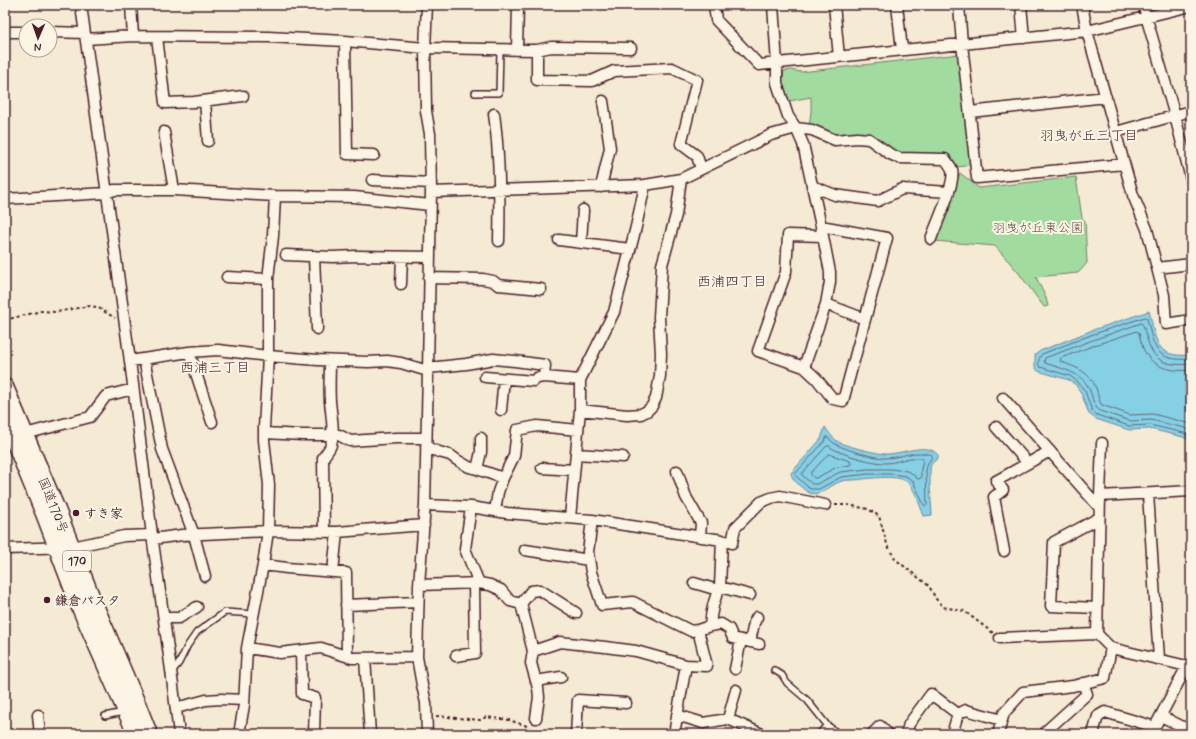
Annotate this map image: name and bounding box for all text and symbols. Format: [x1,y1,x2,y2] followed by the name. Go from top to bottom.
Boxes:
[18,18,58,58] north arrow
[34,40,42,54] text: N
[1040,127,1138,145] district label: 羽曳が丘三丁目
[992,220,1084,237] park label: 羽曳が丘東公園
[697,273,767,291] district label: 西浦四丁目
[180,359,250,377] district label: 西浦三丁目
[34,475,72,536] street label: 国道170号
[84,506,123,523] place label: すき家
[71,508,81,518] marker: すき家
[63,551,91,571] road number: 170
[55,593,120,610] place label: 鎌倉パスタ
[42,595,52,605] marker: 鎌倉パスタ

